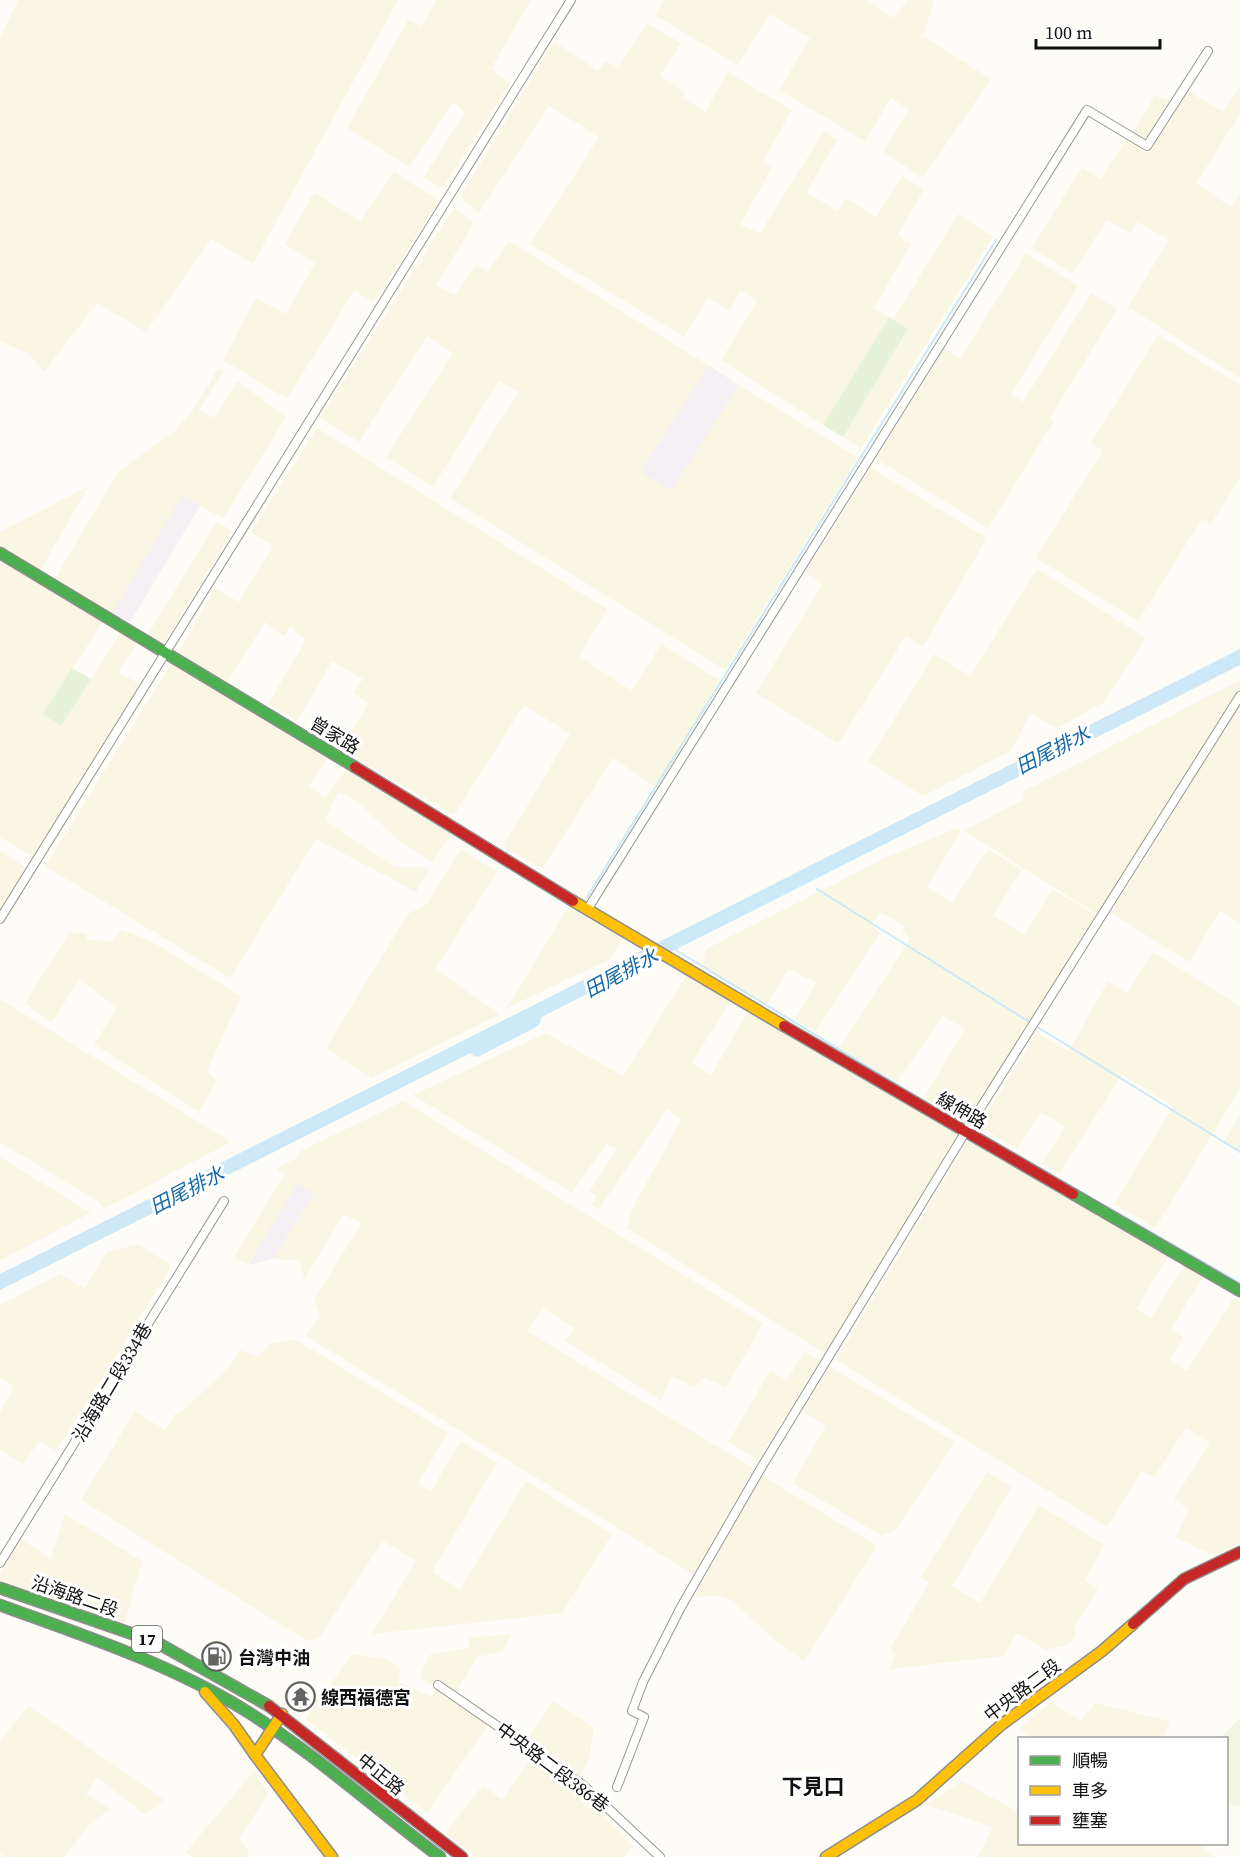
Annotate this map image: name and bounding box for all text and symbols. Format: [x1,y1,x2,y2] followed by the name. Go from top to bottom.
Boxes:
[1036,12,1160,50] scale bar
[1045,20,1092,45] text: 100 m
[305,710,365,760] street label: 曾家路
[1011,719,1096,781] water label: 田尾排水
[579,941,664,1004] water label: 田尾排水
[932,1086,992,1134] street label: 線伸路
[145,1159,230,1221] water label: 田尾排水
[67,1318,157,1446] street label: 沿海路二段334巷
[28,1570,122,1622] street label: 沿海路二段
[132,1626,162,1652] road number: 17
[201,1641,233,1673] fuel station icon: 台灣中油
[238,1645,310,1670] place label: 台灣中油
[979,1653,1065,1727] street label: 中央路二段
[284,1681,316,1713] temple icon: 線西福德宮
[321,1685,411,1710] place label: 線西福德宮
[492,1716,614,1818] street label: 中央路二段386巷
[1018,1737,1228,1845] legend
[352,1747,410,1801] street label: 中正路
[1072,1748,1108,1773] text: 順暢
[782,1772,845,1801] district label: 下見口
[1072,1778,1108,1803] text: 車多
[1072,1808,1108,1833] text: 壅塞

